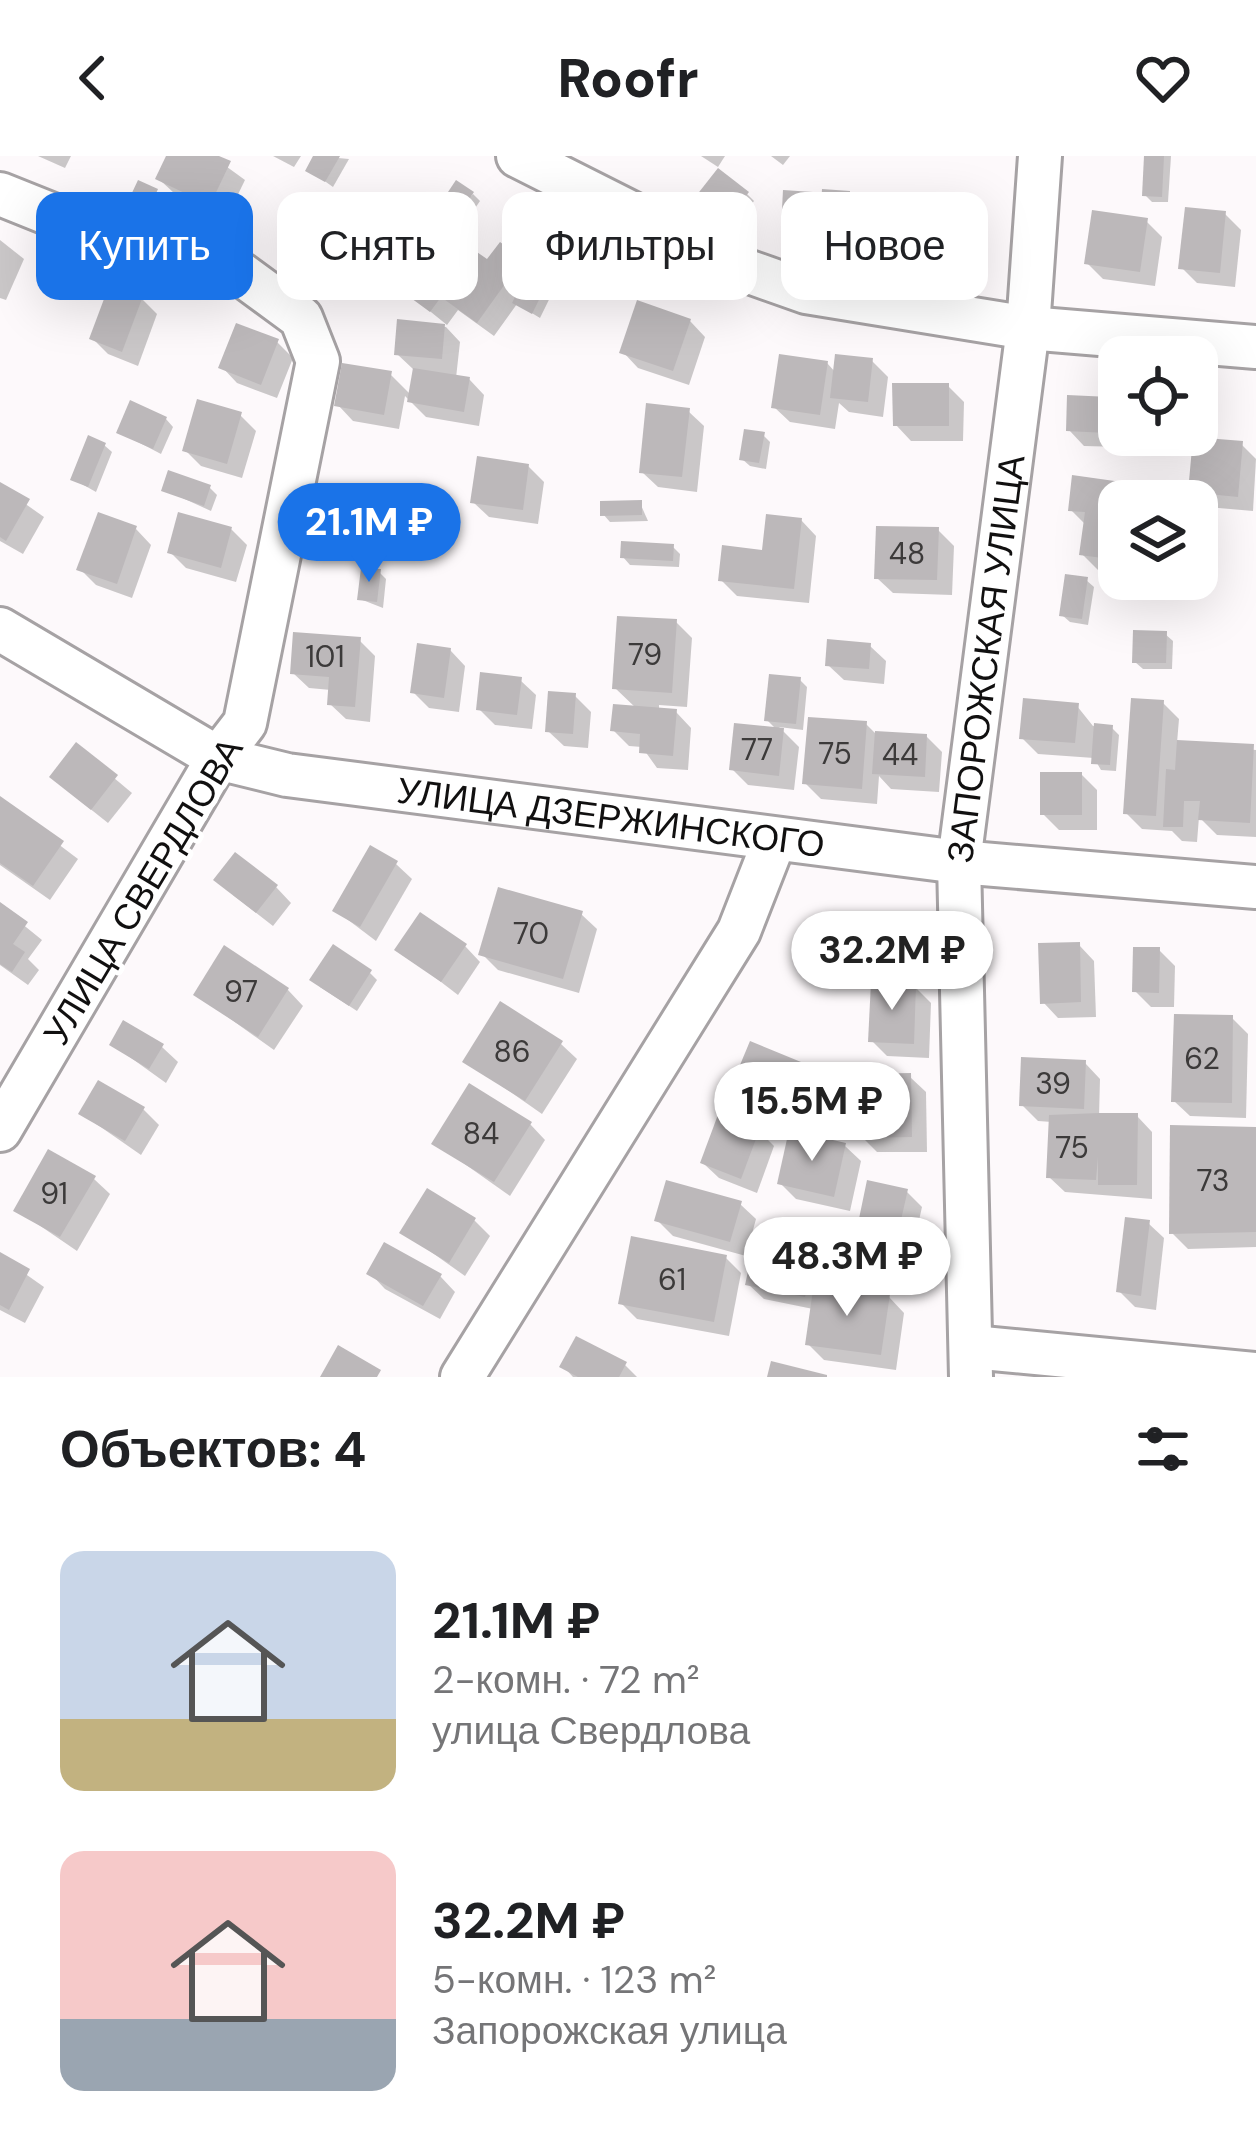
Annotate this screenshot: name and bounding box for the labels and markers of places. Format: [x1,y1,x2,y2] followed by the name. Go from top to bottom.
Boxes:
[258,483,480,585] pin: 21.1M ₽
[781,911,1003,1013] pin: 32.2M ₽
[701,1062,923,1164] pin: 15.5M ₽
[736,1217,958,1319] pin: 48.3M ₽

